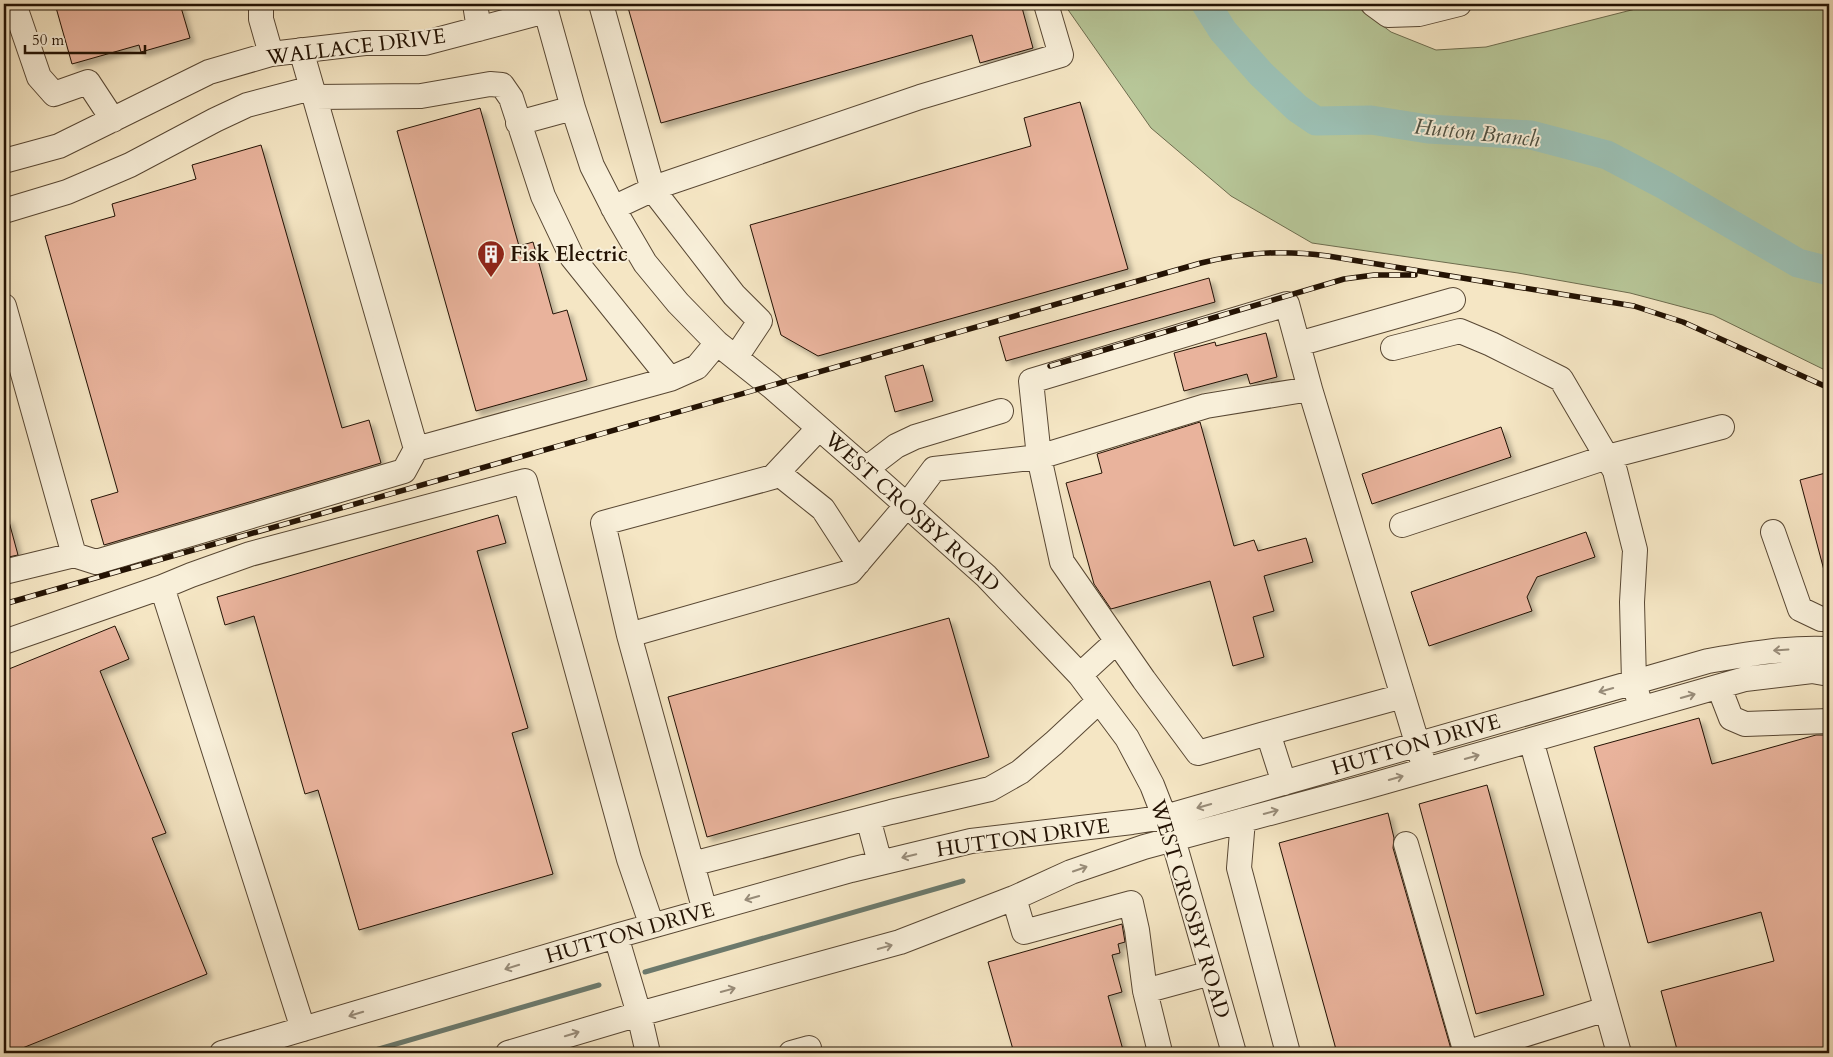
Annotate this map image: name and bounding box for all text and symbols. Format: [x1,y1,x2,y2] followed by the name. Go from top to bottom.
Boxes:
[25,22,145,54] scale bar
[264,22,447,73] street label: WALLACE DRIVE
[32,30,64,50] text: 50 m
[1413,111,1542,155] water label: Hutton Branch
[476,239,506,278] building icon: Fisk Electric
[510,240,628,269] place label: Fisk Electric
[817,425,1006,599] street label: WEST CROSBY ROAD
[1773,645,1789,655] one-way arrow
[1598,686,1614,696] one-way arrow
[1680,690,1696,700] one-way arrow
[1328,707,1504,783] street label: HUTTON DRIVE
[1464,751,1480,761] one-way arrow
[1387,773,1403,783] one-way arrow
[1143,795,1237,1022] street label: WEST CROSBY ROAD
[1196,801,1212,811] one-way arrow
[1262,807,1278,817] one-way arrow
[935,812,1111,864] street label: HUTTON DRIVE
[902,852,918,861] one-way arrow
[1072,864,1087,873] one-way arrow
[745,894,761,903] one-way arrow
[542,895,718,971] street label: HUTTON DRIVE
[876,941,892,951] one-way arrow
[504,963,520,973] one-way arrow
[720,984,736,994] one-way arrow
[349,1009,365,1019] one-way arrow
[563,1029,579,1039] one-way arrow

